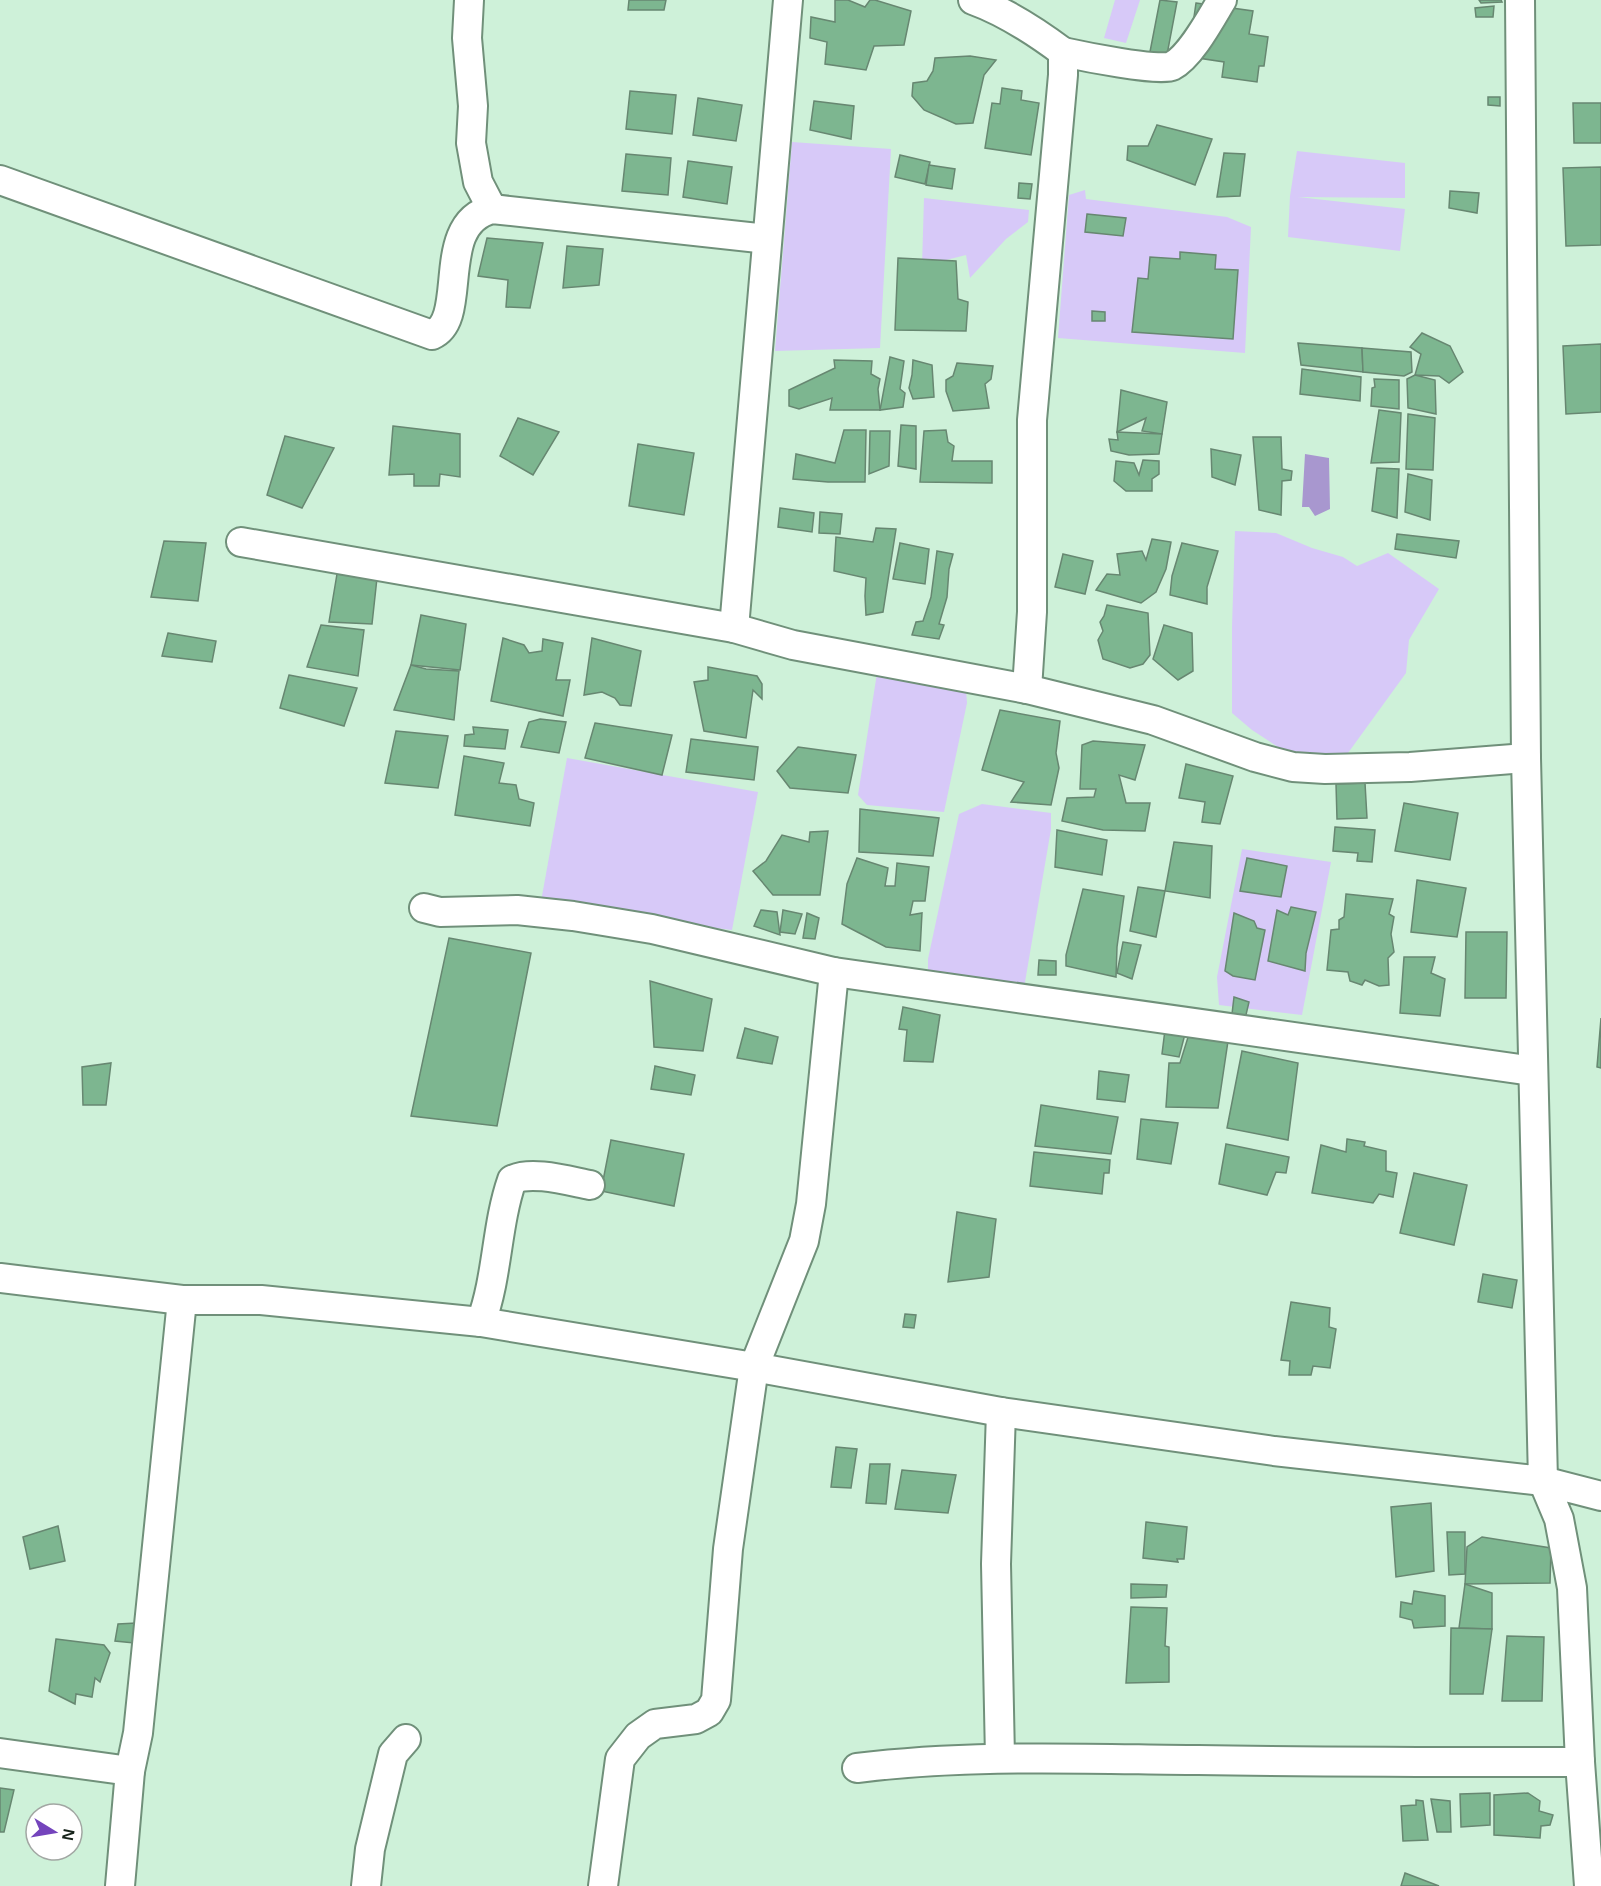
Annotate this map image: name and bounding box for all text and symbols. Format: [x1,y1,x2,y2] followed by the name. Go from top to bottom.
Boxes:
[24,1802,84,1862] north arrow
[59,1827,78,1842] text: N

